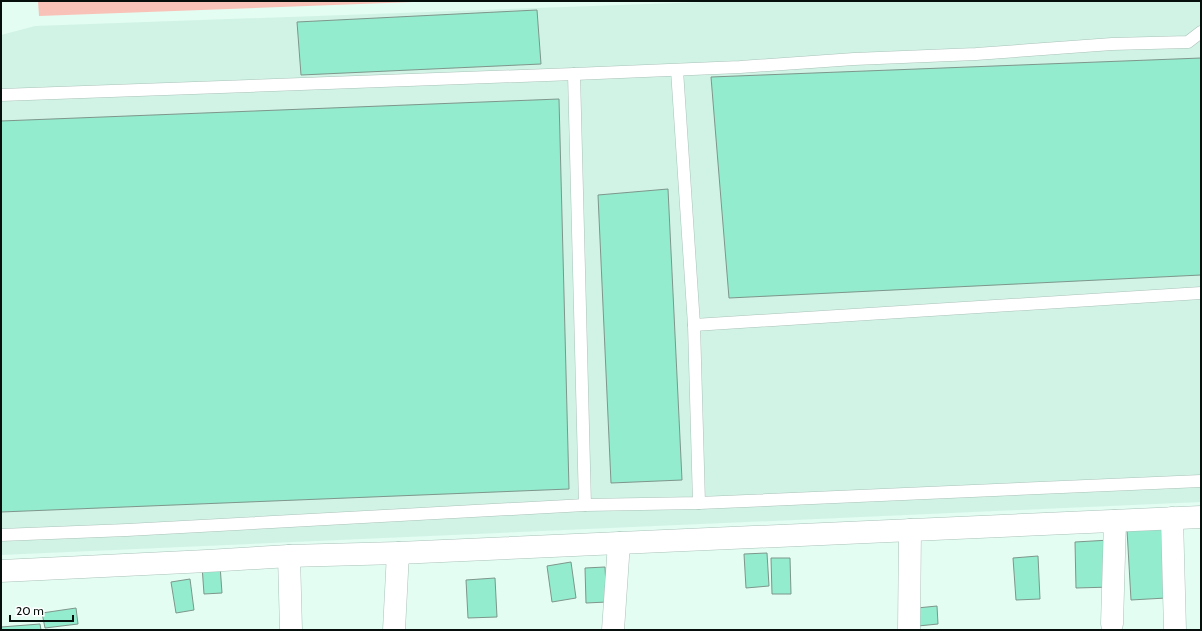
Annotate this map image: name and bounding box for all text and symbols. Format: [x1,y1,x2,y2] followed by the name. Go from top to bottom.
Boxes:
[10,597,73,623] scale bar
[16,603,44,618] text: 20 m

